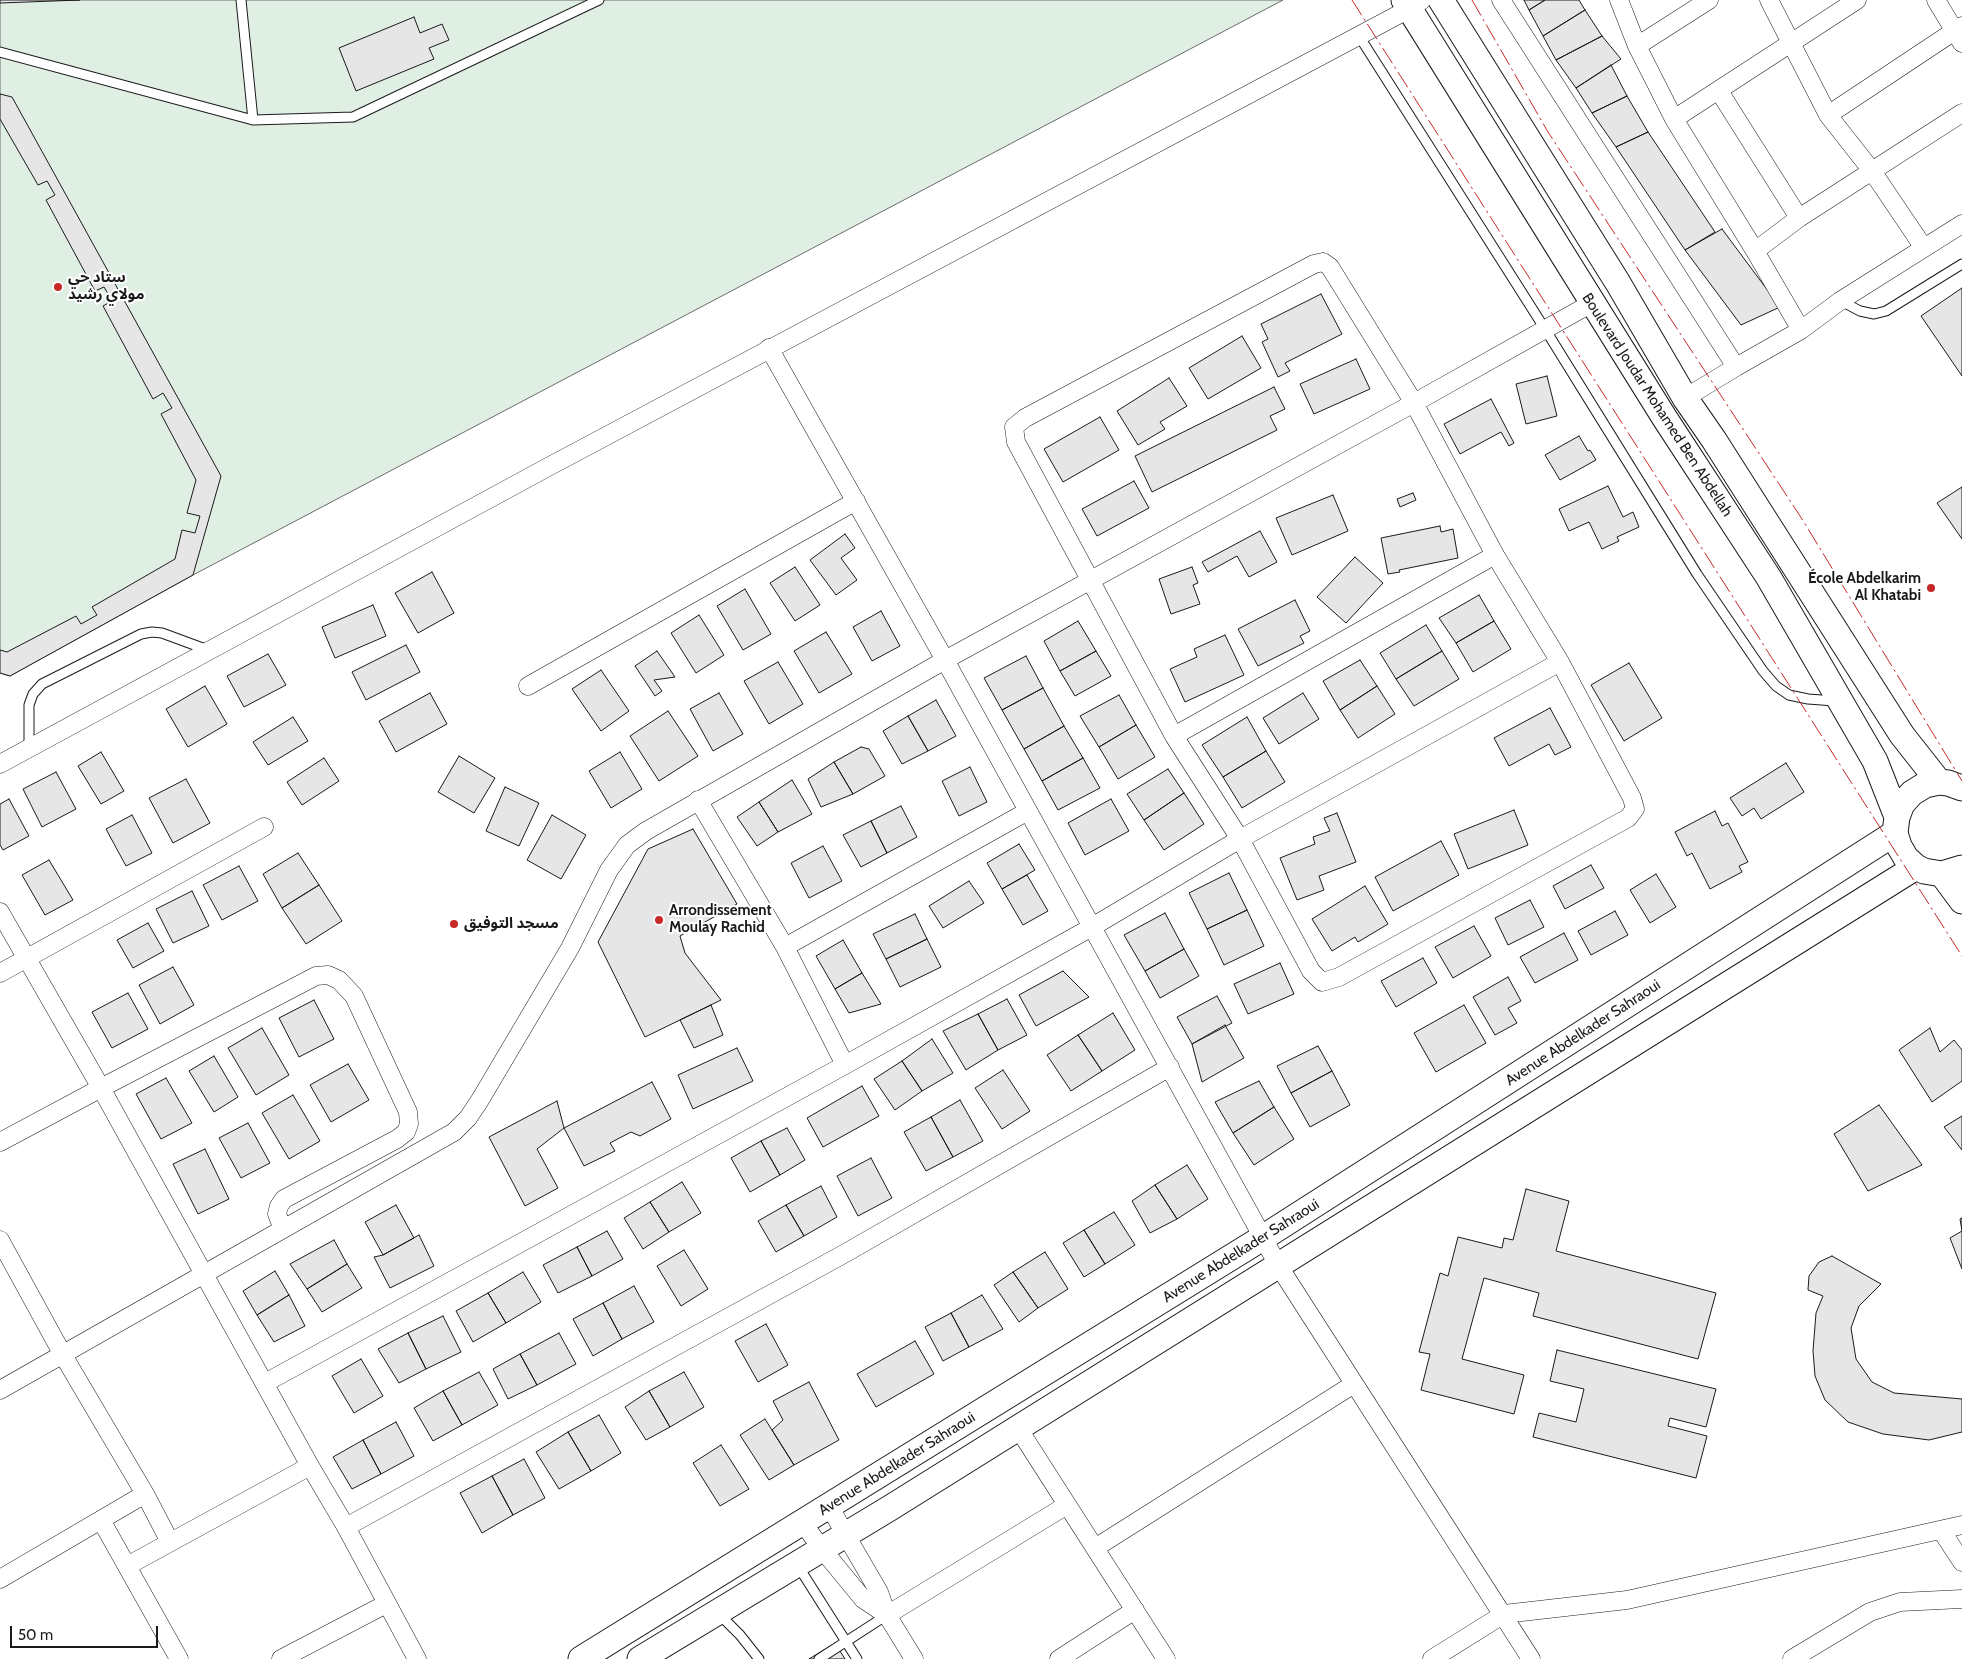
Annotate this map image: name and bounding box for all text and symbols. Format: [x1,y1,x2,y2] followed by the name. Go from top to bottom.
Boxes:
[68,269,144,304] place label: ستاد حي مولاي رشيد
[52,281,64,293] marker: ستاد حي مولاي رشيد
[1578,290,1736,520] street label: Boulevard Joudar Mohamed Ben Abdellah
[1808,570,1921,605] place label: École Abdelkarim Al Khatabi
[1925,582,1937,594] marker: École Abdelkarim Al Khatabi
[669,902,772,937] place label: Arrondissement Moulay Rachid
[653,914,665,926] marker: Arrondissement Moulay Rachid
[464,915,559,933] place label: مسجد التوفيق
[448,918,460,930] marker: مسجد التوفيق
[1502,976,1664,1090] street label: Avenue Abdelkader Sahraoui
[1159,1195,1323,1307] street label: Avenue Abdelkader Sahraoui
[815,1408,979,1520] street label: Avenue Abdelkader Sahraoui
[12,1616,160,1648] scale bar
[18,1626,53,1644] text: 50 m

